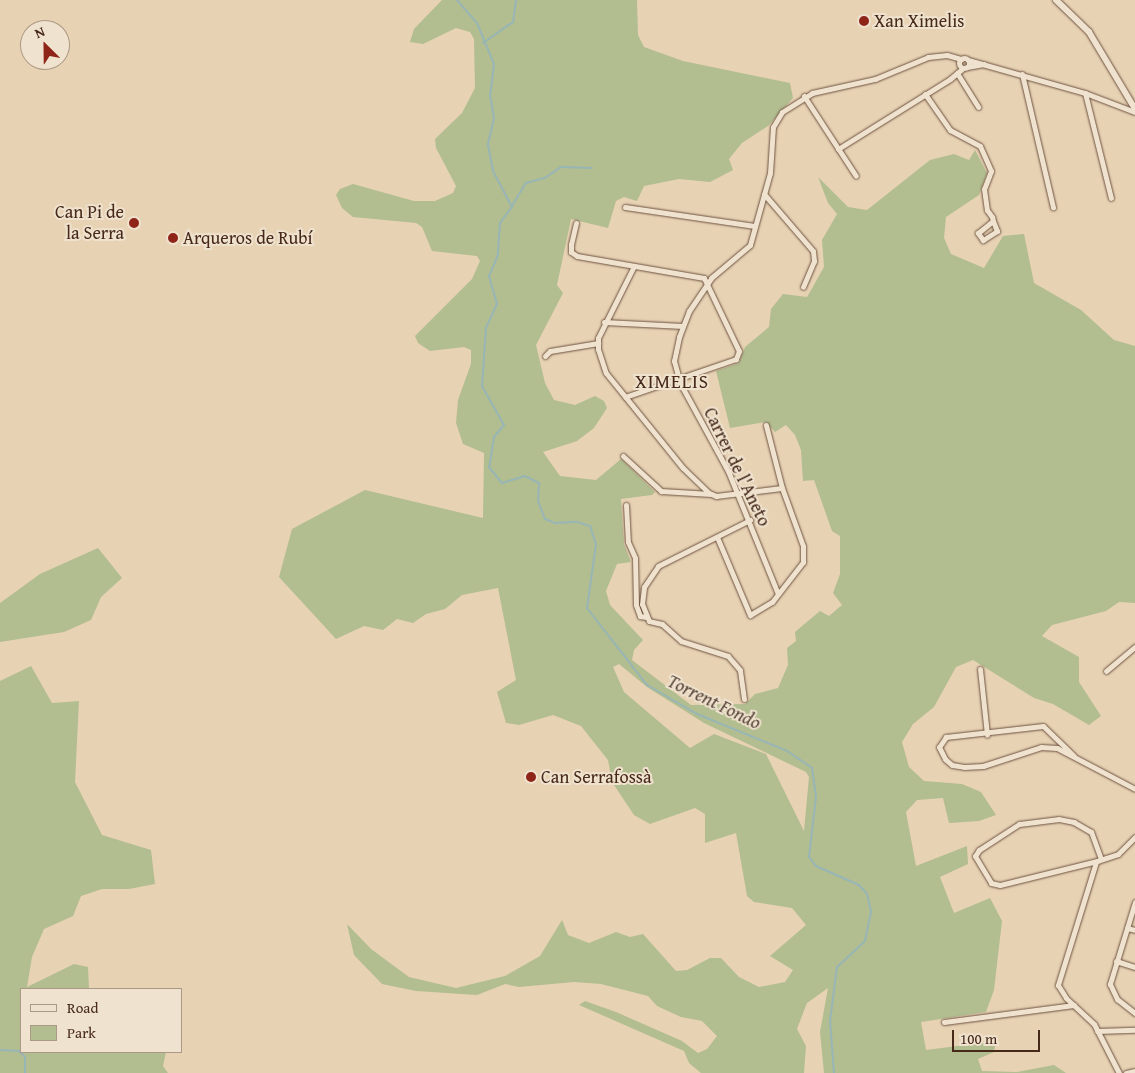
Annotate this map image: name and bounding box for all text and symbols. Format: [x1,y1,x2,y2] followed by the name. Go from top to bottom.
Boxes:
[874,10,964,32] place label: Xan Ximelis
[858,15,870,27] marker: Xan Ximelis
[20,20,70,70] north arrow
[31,21,48,43] text: N
[55,202,124,244] place label: Can Pi de la Serra
[128,217,140,229] marker: Can Pi de la Serra
[183,227,313,249] place label: Arqueros de Rubí
[167,232,179,244] marker: Arqueros de Rubí
[634,371,710,393] district label: XIMELIS
[699,404,775,530] street label: Carrer de l'Aneto
[664,670,764,734] water label: Torrent Fondo
[541,766,652,788] place label: Can Serrafossà
[525,771,537,783] marker: Can Serrafossà
[20,988,182,1053] legend
[67,997,98,1018] text: Road
[955,1020,1042,1052] scale bar
[67,1022,96,1043] text: Park
[960,1028,997,1049] text: 100 m

